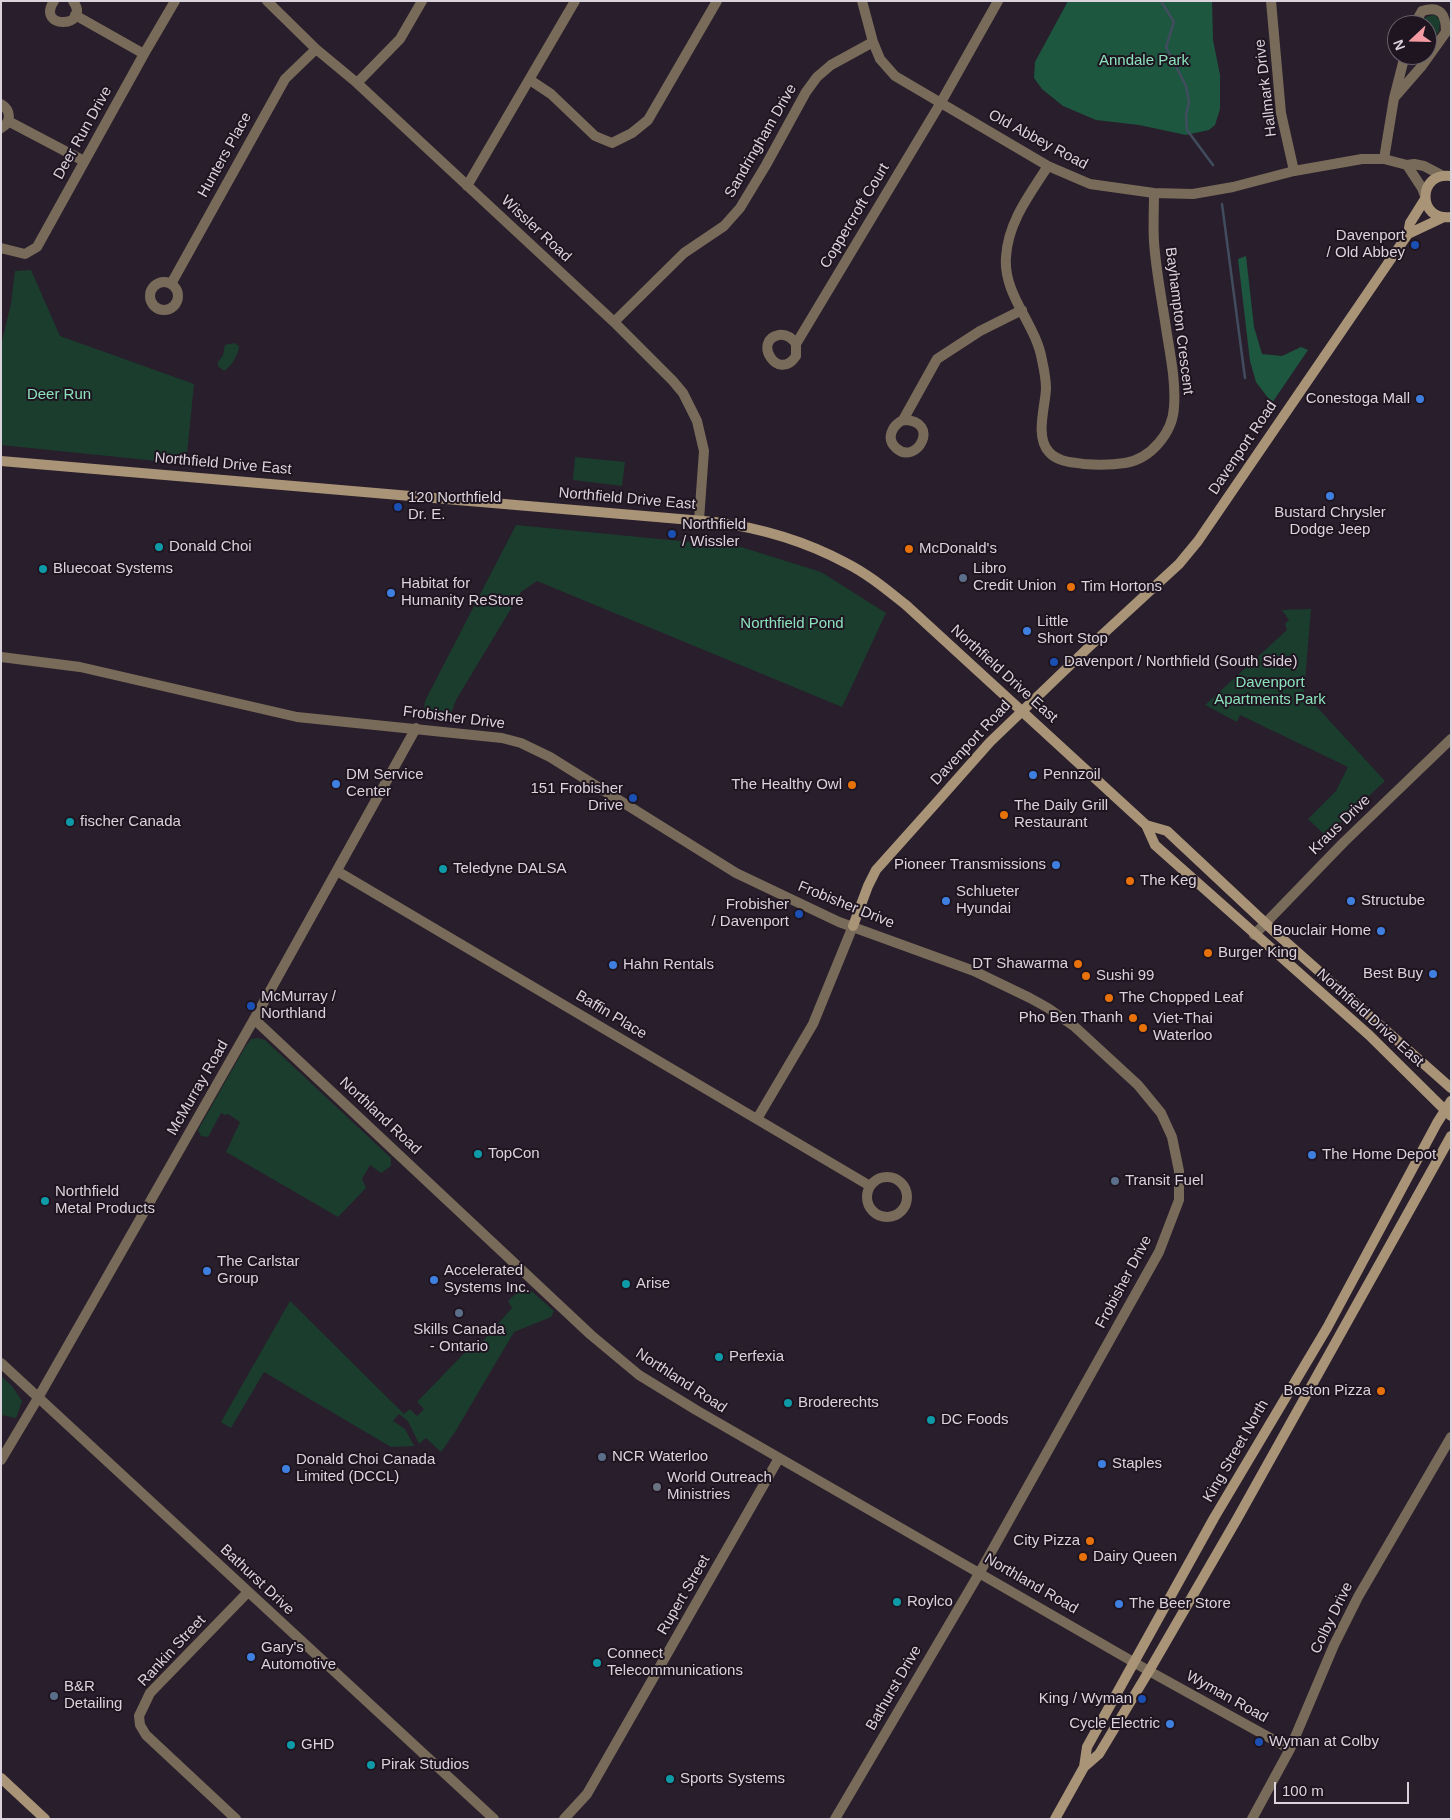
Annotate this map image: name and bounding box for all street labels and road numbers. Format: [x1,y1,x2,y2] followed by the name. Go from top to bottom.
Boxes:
[1251,38,1281,138] street label: Hallmark Drive
[721,81,801,201] street label: Sandringham Drive
[50,83,116,183] street label: Deer Run Drive
[985,106,1091,174] street label: Old Abbey Road
[194,109,256,201] street label: Hunters Place
[817,160,893,272] street label: Coppercroft Court
[497,192,575,266] street label: Wissler Road
[1161,246,1197,396] street label: Bayhampton Crescent
[1205,398,1281,498] street label: Davenport Road
[154,449,292,479] street label: Northfield Drive East
[558,484,696,514] street label: Northfield Drive East
[947,621,1061,727] street label: Northfield Drive East
[927,697,1015,789] street label: Davenport Road
[402,703,506,733] street label: Frobisher Drive
[1306,791,1374,859] street label: Kraus Drive
[795,877,897,933] street label: Frobisher Drive
[1313,965,1427,1071] street label: Northfield Drive East
[572,987,650,1043] street label: Baffin Place
[164,1037,232,1139] street label: McMurray Road
[335,1074,425,1158] street label: Northland Road
[1092,1233,1156,1331] street label: Frobisher Drive
[632,1345,730,1417] street label: Northland Road
[1199,1397,1273,1505] street label: King Street North
[216,1541,298,1619] street label: Bathurst Drive
[981,1550,1081,1618] street label: Northland Road
[654,1552,714,1638] street label: Rupert Street
[1307,1579,1357,1657] street label: Colby Drive
[134,1612,210,1690] street label: Rankin Street
[862,1642,926,1734] street label: Bathurst Drive
[1183,1667,1271,1727] street label: Wyman Road

